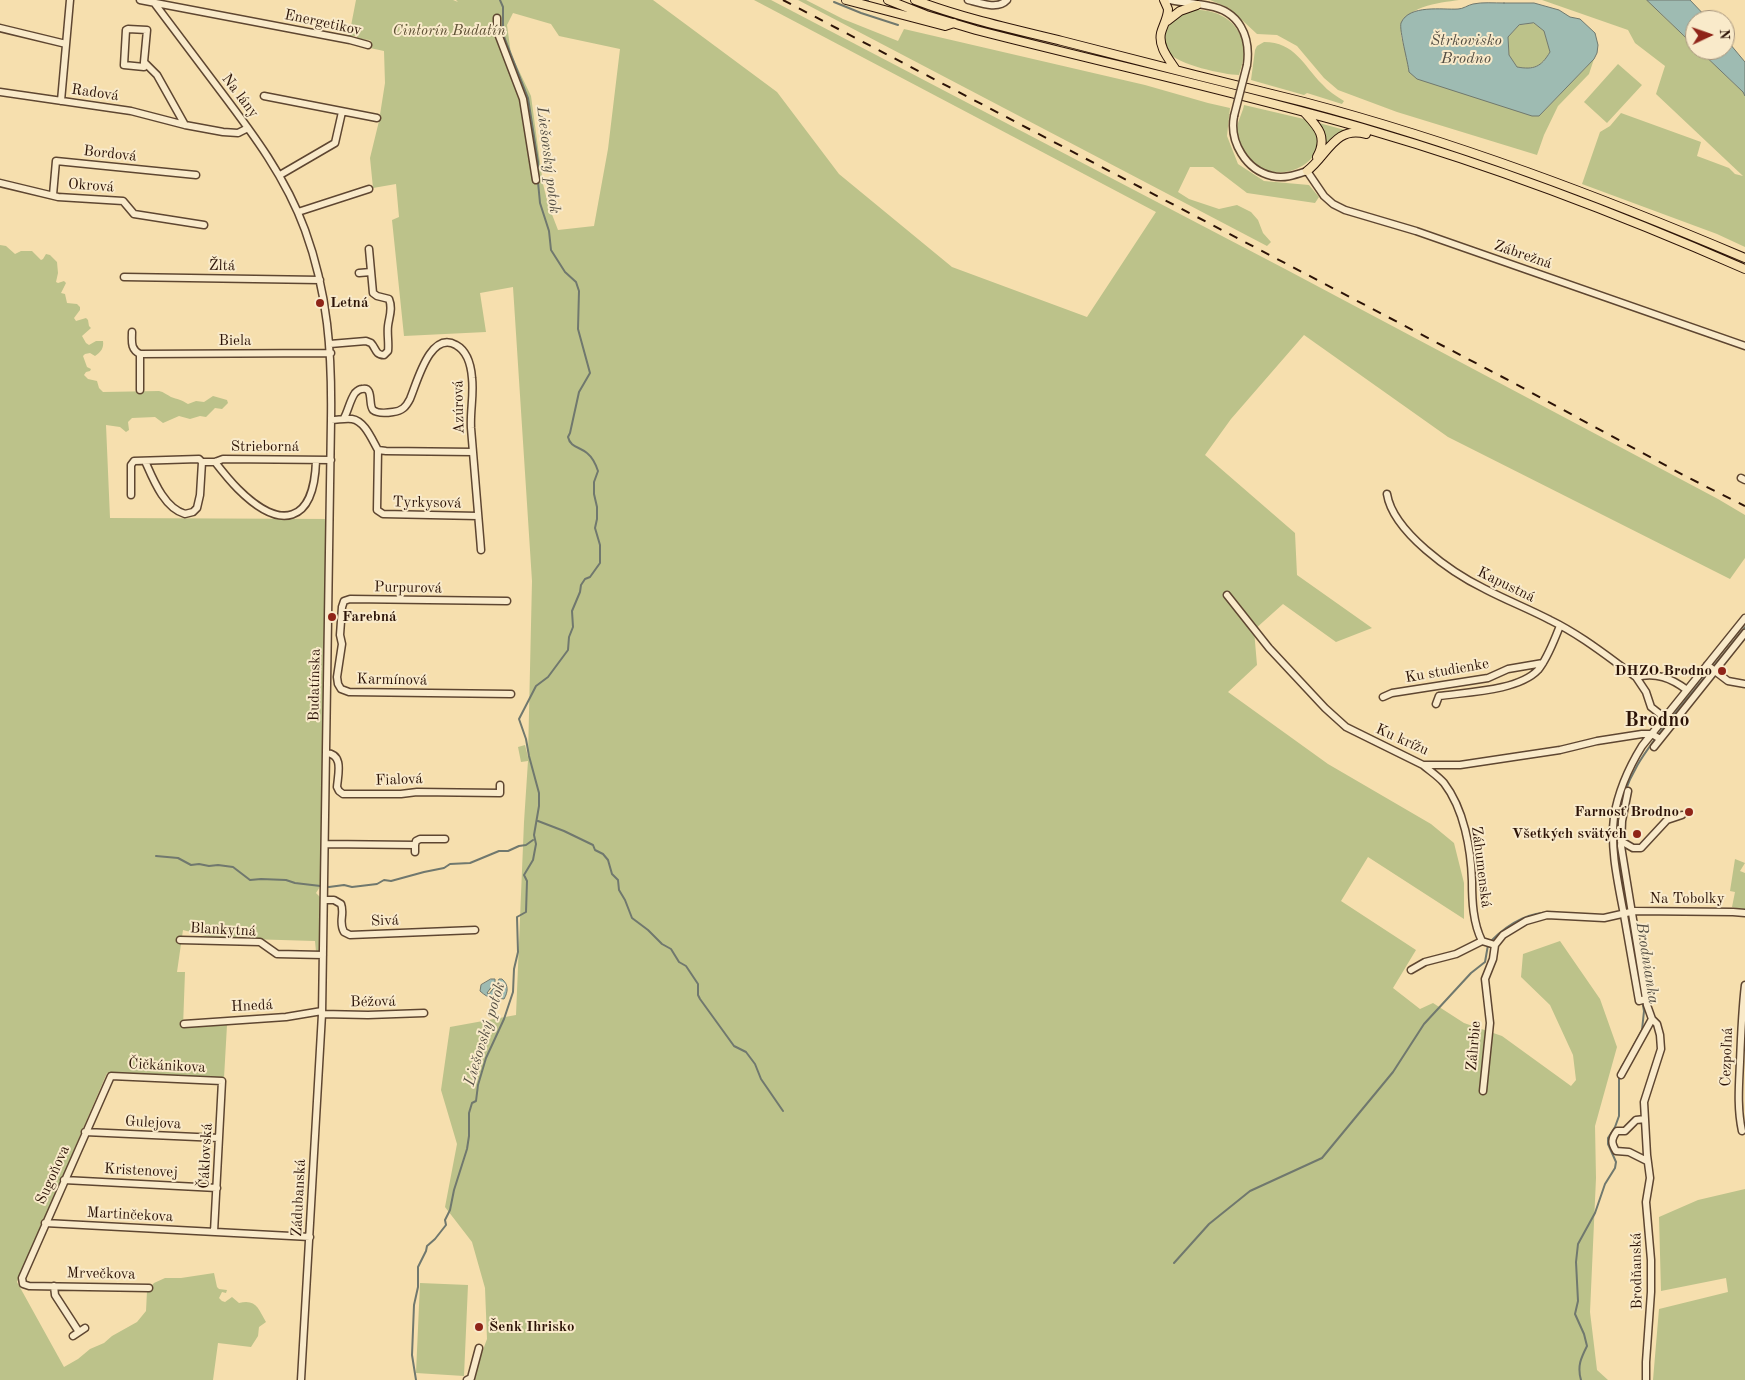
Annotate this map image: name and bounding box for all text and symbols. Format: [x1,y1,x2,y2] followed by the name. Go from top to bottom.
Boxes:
[283,6,363,40] street label: Energetikov
[1685,10,1735,60] north arrow
[393,22,505,40] park label: Cintorín Budatín
[1717,29,1731,40] text: N
[1430,31,1502,69] water label: Štrkovisko Brodno
[218,70,262,122] street label: Na lány
[70,81,120,105] street label: Radová
[532,105,564,215] water label: Liešovský potok
[82,142,138,166] street label: Bordová
[67,175,115,197] street label: Okrová
[1492,237,1554,273] street label: Zábrežná
[209,257,235,275] street label: Žltá
[330,294,369,312] place label: Letná
[314,297,326,309] marker: Letná
[219,332,251,350] street label: Biela
[450,380,468,434] street label: Azúrová
[231,438,299,456] street label: Strieborná
[392,493,462,513] street label: Tyrkysová
[1474,563,1538,607] street label: Kapustná
[374,578,442,598] street label: Purpurová
[342,608,397,626] place label: Farebná
[326,611,338,623] marker: Farebná
[305,648,325,722] street label: Budatínska
[1404,655,1490,687] street label: Ku studienke
[1615,662,1712,680] place label: DHZO Brodno
[1716,665,1728,677] marker: DHZO Brodno
[357,670,427,690] street label: Karmínová
[1625,709,1689,733] district label: Brodno
[1373,720,1431,760] street label: Ku krížu
[375,770,423,790] street label: Fialová
[1574,803,1679,821] place label: Farnosť Brodno
[1683,806,1695,818] marker: Farnosť Brodno
[1467,825,1495,909] street label: Záhumenská
[1512,825,1627,843] place label: Všetkých svätých
[1631,828,1643,840] marker: Všetkých svätých
[1649,890,1725,908] street label: Na Tobolky
[371,912,399,930] street label: Sivá
[189,919,257,941] street label: Blankytná
[1631,921,1663,1005] water label: Brodnianka
[460,980,510,1088] water label: Liešovský potok
[350,993,396,1011] street label: Béžová
[231,996,273,1016] street label: Hnedá
[1463,1020,1485,1072] street label: Záhrbie
[1717,1027,1737,1087] street label: Cezpoľná
[128,1055,206,1077] street label: Čičkánikova
[124,1113,182,1133] street label: Gulejova
[195,1123,217,1189] street label: Čáklovská
[32,1143,74,1207] street label: Sugoňova
[288,1159,310,1237] street label: Zádubanská
[104,1160,178,1182] street label: Kristenovej
[86,1204,174,1226] street label: Martinčekova
[1627,1232,1647,1310] street label: Brodňanská
[66,1264,136,1284] street label: Mrvečkova
[489,1318,575,1336] place label: Šenk Ihrisko
[473,1321,485,1333] marker: Šenk Ihrisko

